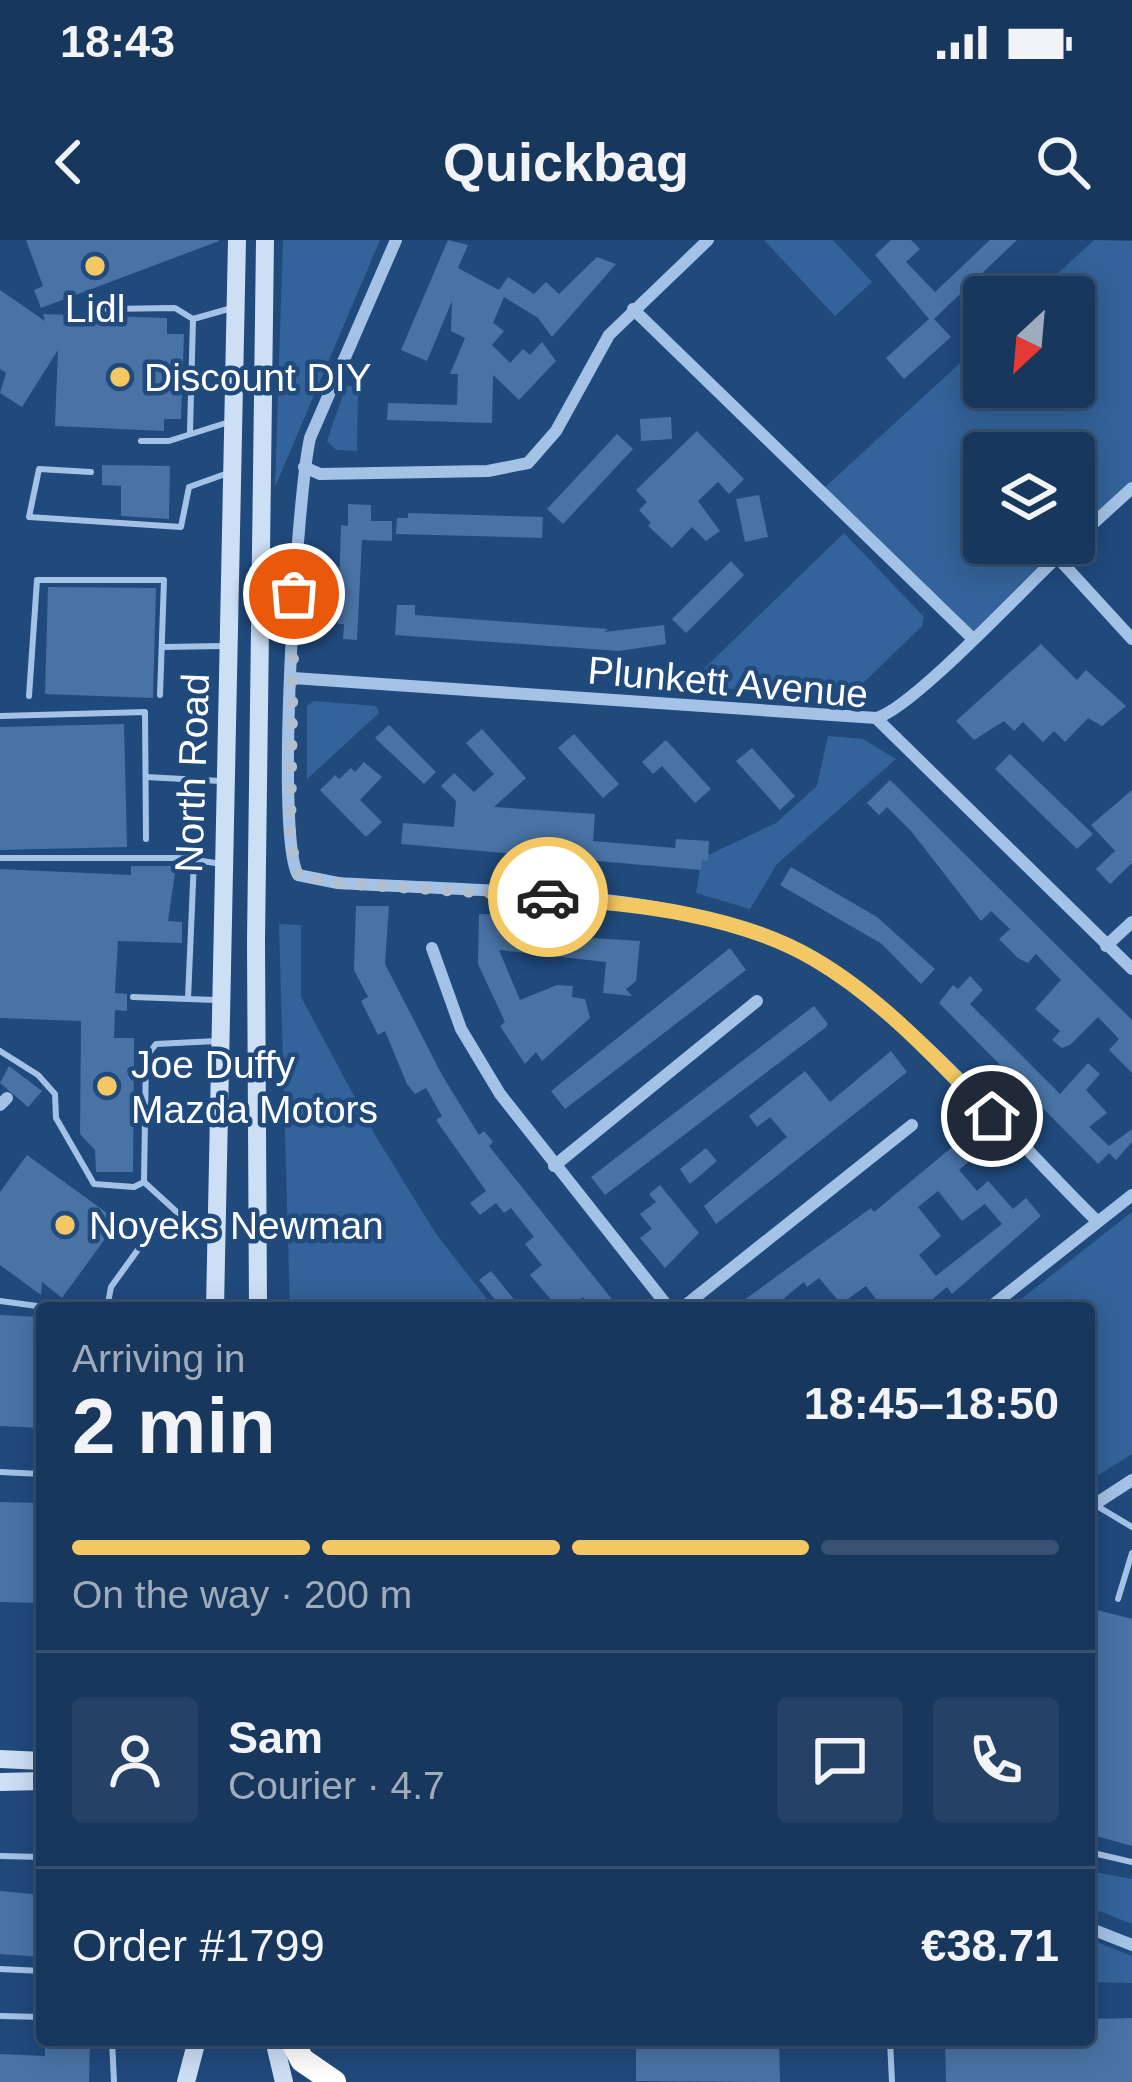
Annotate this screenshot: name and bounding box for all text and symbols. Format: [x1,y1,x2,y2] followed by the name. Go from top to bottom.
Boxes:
[60,16,175,67] text: 18:43
[36,129,102,195] icon: back
[1030,129,1096,195] icon: search
[443,132,689,192] text: Quickbag
[82,253,108,279] marker: Lidl
[963,276,1095,408] north arrow
[963,276,1095,564] map controls
[65,287,125,330] place label: Lidl
[144,356,372,399] place label: Discount DIY
[107,364,133,390] marker: Discount DIY
[963,432,1095,564] button: layers
[243,543,345,645] pin
[261,561,327,627] icon: bag
[586,648,870,716] street label: Plunkett Avenue
[167,673,217,873] street label: North Road
[488,837,608,957] courier
[515,864,581,930] icon: car
[131,1043,378,1131] place label: Joe Duffy Mazda Motors
[941,1065,1043,1167] pin
[94,1073,120,1099] marker: Joe Duffy Mazda Motors
[959,1083,1025,1149] icon: home
[89,1204,384,1247] place label: Noyeks Newman
[52,1212,78,1238] marker: Noyeks Newman
[72,1337,245,1380] text: Arriving in
[804,1378,1059,1429] text: 18:45–18:50
[72,1382,276,1470] text: 2 min
[72,1573,412,1616] text: On the way · 200 m
[72,1697,198,1823] button: person
[777,1697,903,1823] button: chat
[933,1697,1059,1823] button: phone
[228,1712,323,1763] text: Sam
[228,1764,445,1807] text: Courier · 4.7
[72,1920,325,1971] text: Order #1799
[921,1920,1059,1971] text: €38.71

